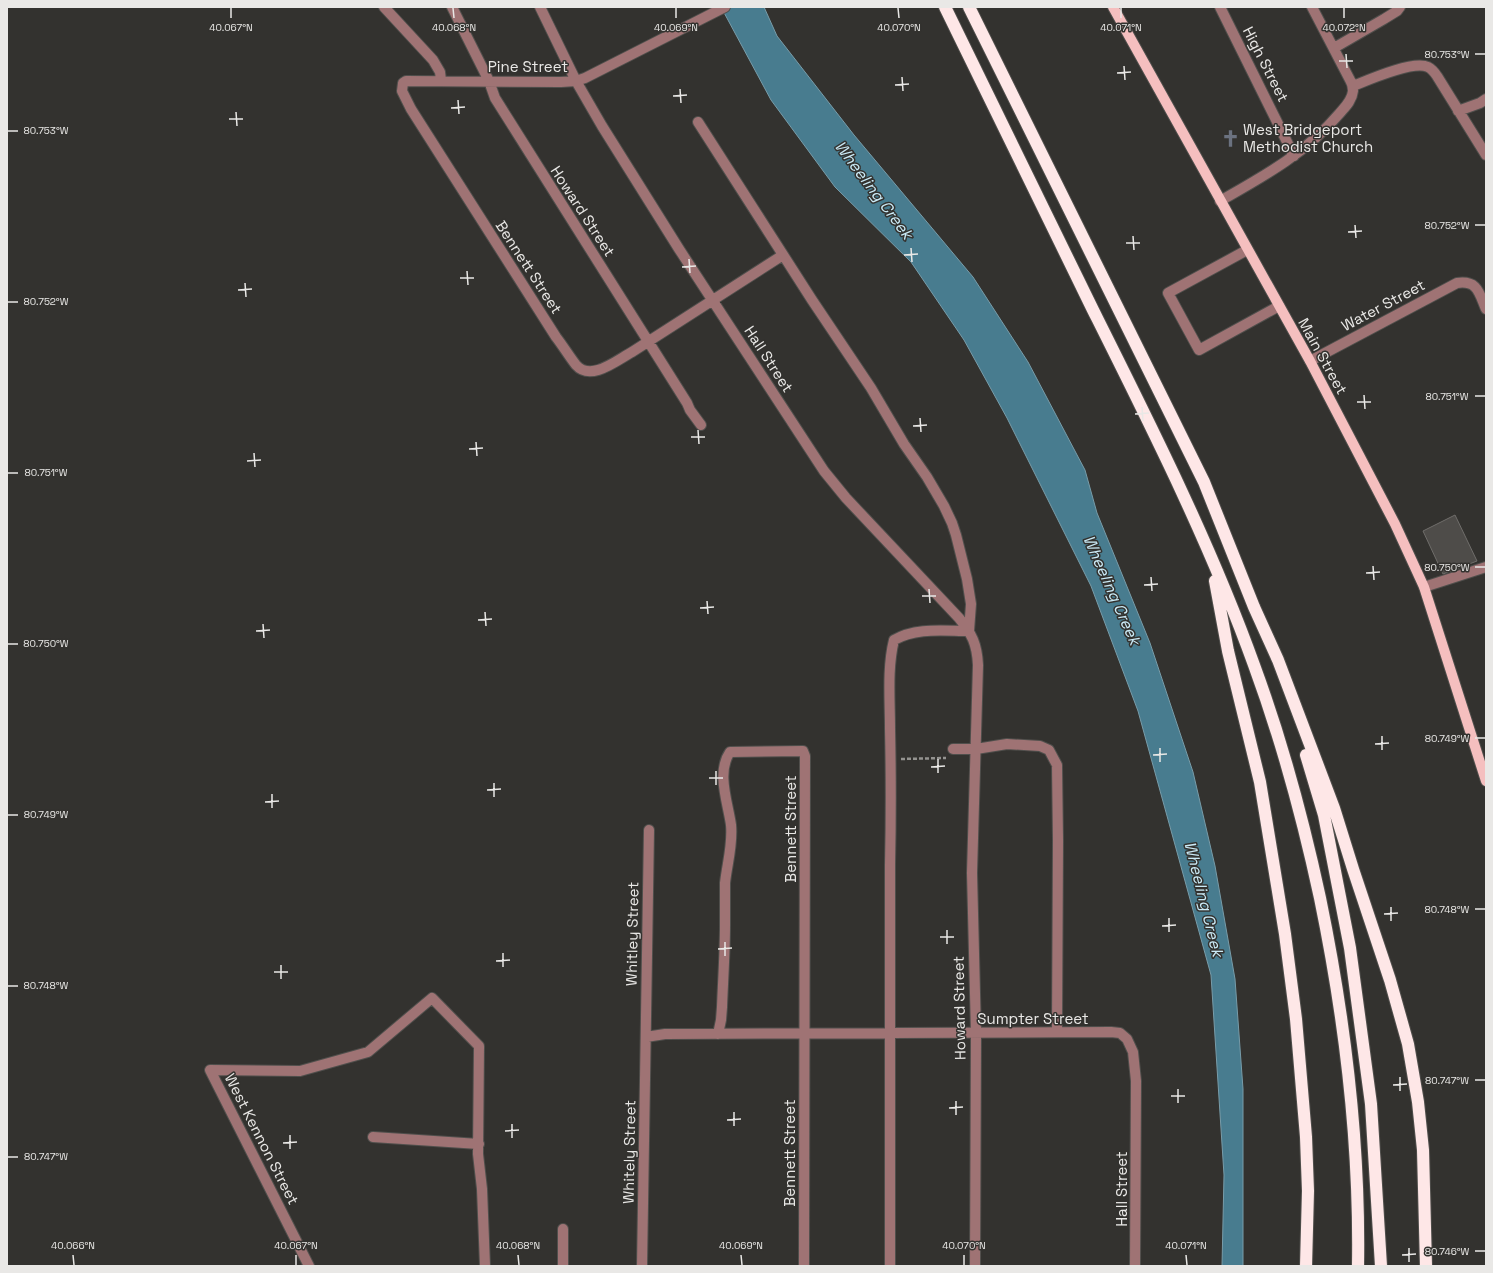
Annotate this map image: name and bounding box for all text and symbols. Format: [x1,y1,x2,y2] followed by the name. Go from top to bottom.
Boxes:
[209,21,253,34] text: 40.067°N
[432,21,476,34] text: 40.068°N
[654,21,698,34] text: 40.069°N
[877,21,921,34] text: 40.070°N
[1100,21,1142,34] text: 40.071°N
[1322,21,1366,34] text: 40.072°N
[1239,23,1293,105] street label: High Street
[1425,48,1470,61] text: 80.753°W
[488,57,568,76] street label: Pine Street
[1243,120,1373,156] place label: West Bridgeport Methodist Church
[24,124,69,137] text: 80.753°W
[1220,128,1240,148] church icon: West Bridgeport Methodist Church
[830,136,919,245] water label: Wheeling Creek
[547,162,619,260] street label: Howard Street
[492,217,566,317] street label: Bennett Street
[1425,219,1470,232] text: 80.752°W
[1338,275,1428,335] street label: Water Street
[24,295,69,308] text: 80.752°W
[1294,315,1352,397] street label: Main Street
[740,322,798,396] street label: Hall Street
[1426,390,1469,403] text: 80.751°W
[25,466,68,479] text: 80.751°W
[1078,532,1147,651] water label: Wheeling Creek
[1424,561,1470,574] text: 80.750°W
[23,637,69,650] text: 80.750°W
[1425,732,1470,745] text: 80.749°W
[781,775,800,883] street label: Bennett Street
[24,808,69,821] text: 80.749°W
[1179,839,1229,961] water label: Wheeling Creek
[622,882,642,986] street label: Whitley Street
[1425,903,1470,916] text: 80.748°W
[949,956,969,1060] street label: Howard Street
[24,979,69,992] text: 80.748°W
[977,1009,1089,1028] street label: Sumpter Street
[221,1070,303,1208] street label: West Kennon Street
[1425,1074,1469,1087] text: 80.747°W
[780,1099,799,1207] street label: Bennett Street
[619,1100,639,1204] street label: Whitely Street
[24,1150,68,1163] text: 80.747°W
[1112,1151,1131,1227] street label: Hall Street
[51,1239,95,1252] text: 40.066°N
[274,1239,318,1252] text: 40.067°N
[496,1239,540,1252] text: 40.068°N
[719,1239,763,1252] text: 40.069°N
[942,1239,986,1252] text: 40.070°N
[1165,1239,1207,1252] text: 40.071°N
[1425,1245,1470,1258] text: 80.746°W

